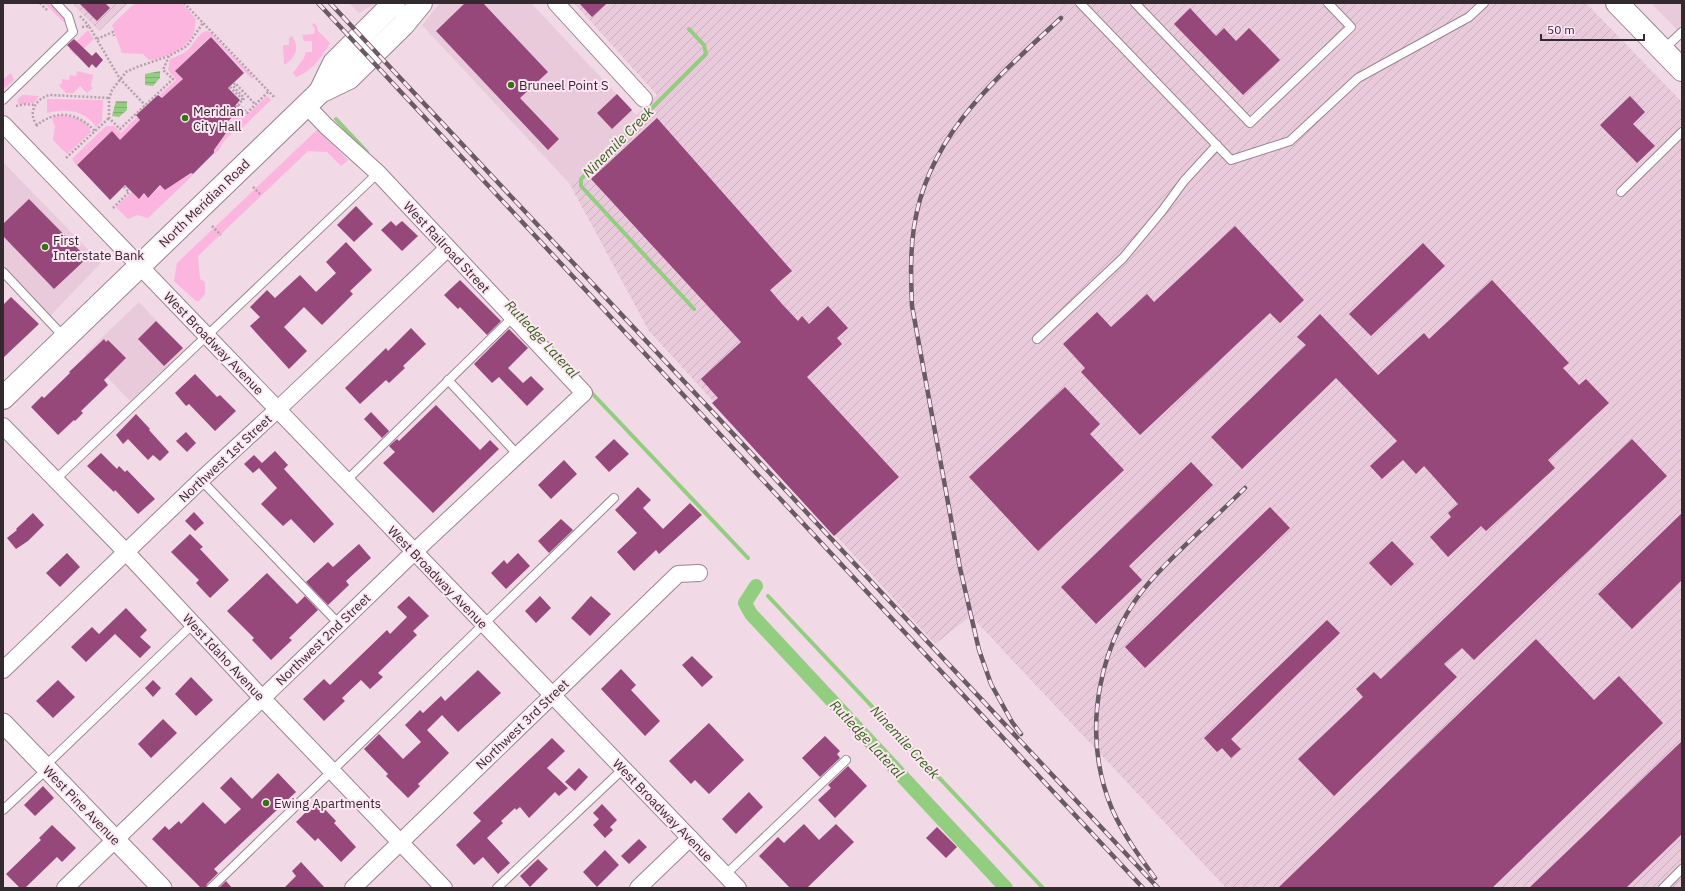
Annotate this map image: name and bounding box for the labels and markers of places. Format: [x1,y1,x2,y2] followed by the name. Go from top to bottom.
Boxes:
[519,77,609,94] place label: Bruneel Point S
[506,80,516,90] marker: Bruneel Point S
[193,103,244,135] place label: Meridian City Hall
[180,113,190,123] marker: Meridian City Hall
[53,232,144,264] place label: First Interstate Bank
[40,242,50,252] marker: First Interstate Bank
[274,795,381,812] place label: Ewing Apartments
[261,798,271,808] marker: Ewing Apartments

